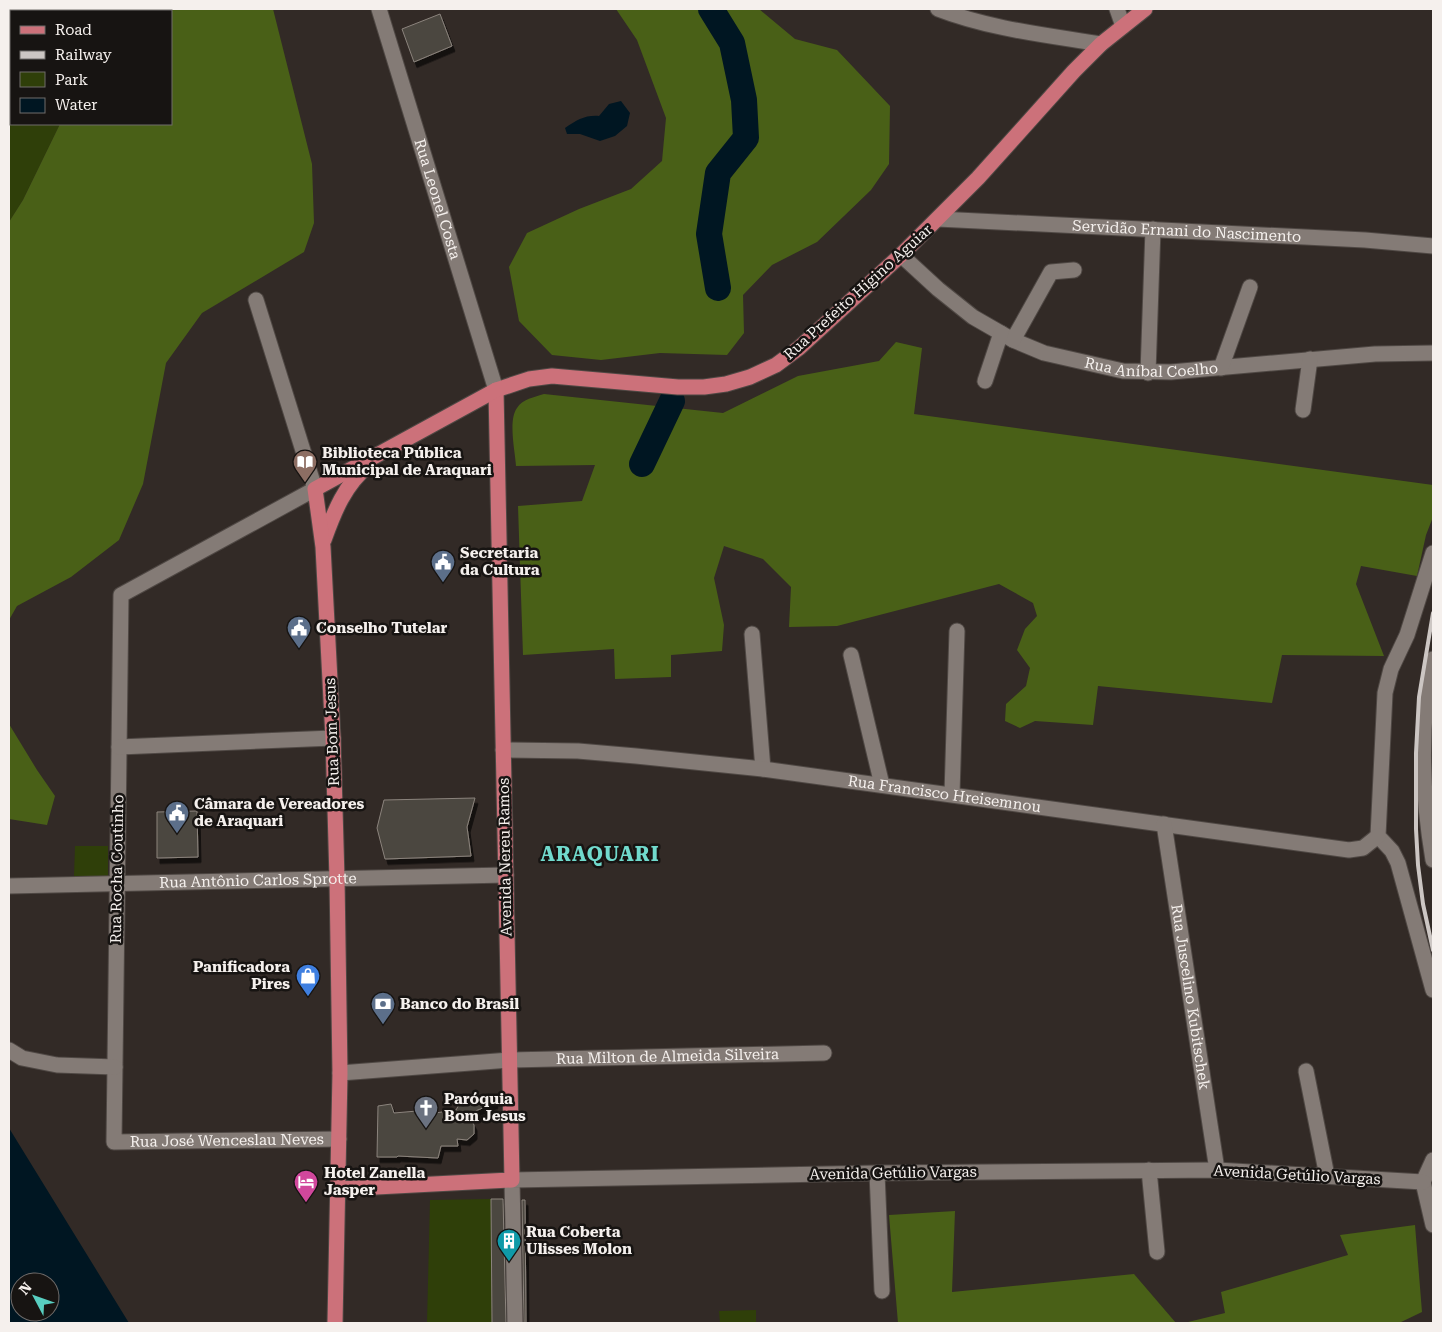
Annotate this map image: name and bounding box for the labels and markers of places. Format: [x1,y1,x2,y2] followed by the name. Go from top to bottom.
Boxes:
[322,444,492,479] place label: Biblioteca Pública Municipal de Araquari
[292,449,318,483] library icon: Biblioteca Pública Municipal de Araquari
[460,544,540,579] place label: Secretaria da Cultura
[430,549,456,583] public building icon: Secretaria da Cultura
[286,615,312,649] public building icon: Conselho Tutelar
[316,619,447,637] place label: Conselho Tutelar
[194,795,365,830] place label: Câmara de Vereadores de Araquari
[164,800,190,834] public building icon: Câmara de Vereadores de Araquari
[193,958,290,993] place label: Panificadora Pires
[295,963,321,997] shop icon: Panificadora Pires
[370,991,396,1025] bank icon: Banco do Brasil
[400,995,519,1013] place label: Banco do Brasil
[444,1090,526,1125] place label: Paróquia Bom Jesus
[413,1095,439,1129] church icon: Paróquia Bom Jesus
[324,1164,425,1199] place label: Hotel Zanella Jasper
[293,1169,319,1203] hotel icon: Hotel Zanella Jasper
[526,1223,632,1258] place label: Rua Coberta Ulisses Molon
[496,1228,522,1262] building icon: Rua Coberta Ulisses Molon

